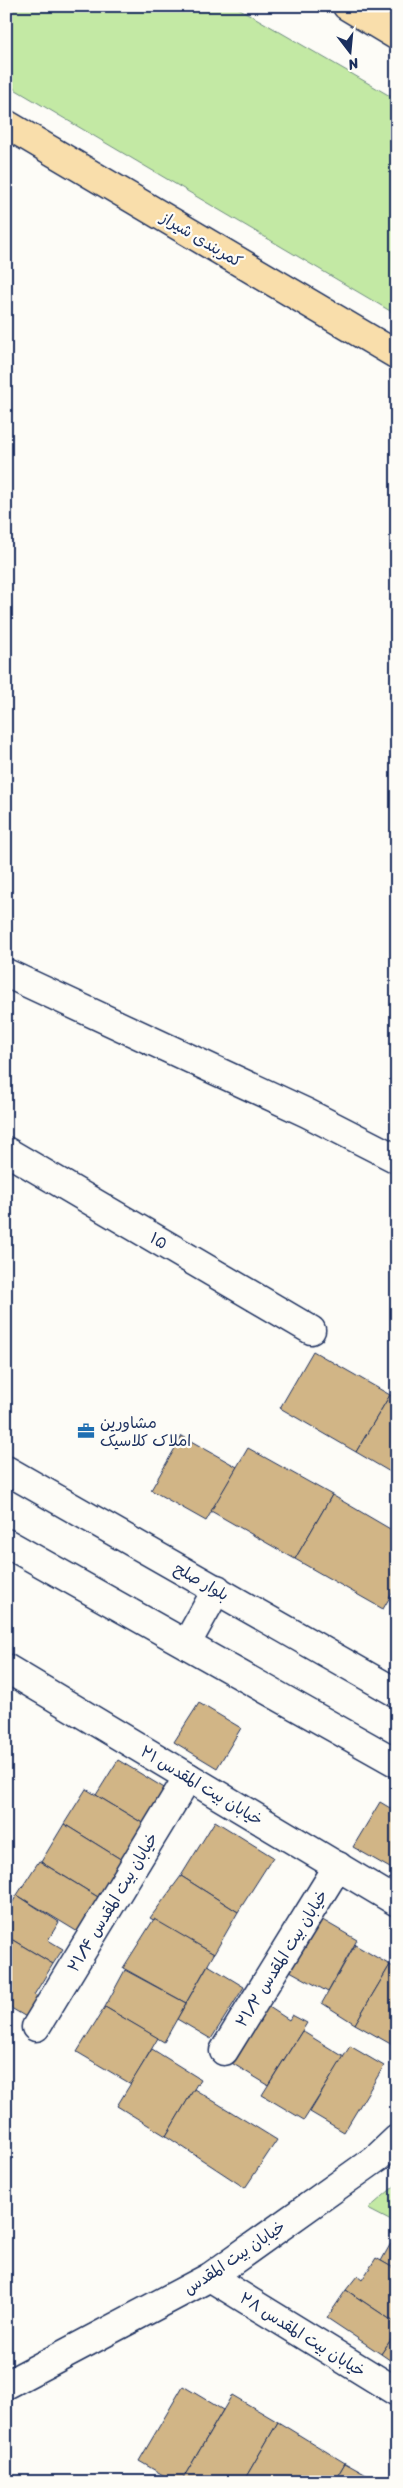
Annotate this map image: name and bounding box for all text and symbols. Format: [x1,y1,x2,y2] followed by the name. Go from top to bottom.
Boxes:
[326,28,376,78] north arrow
[345,50,363,77] text: N
[153,202,249,276] street label: کمربندی شیراز
[144,1224,173,1257] street label: ۱۵
[100,1408,191,1455] place label: مشاورین املاک کلاسیک
[76,1421,96,1441] office icon: مشاورین املاک کلاسیک
[169,1554,235,1609] street label: بلوار صلح
[135,1737,269,1834] street label: خیابان بیت المقدس ۲۱
[59,1827,166,1978] street label: خیابان بیت المقدس ۲۱/۴
[227,1884,336,2033] street label: خیابان بیت المقدس ۲۱/۲
[177,2212,291,2303] street label: خیابان بیت المقدس
[234,2284,372,2385] street label: خیابان بیت المقدس ۲۸

